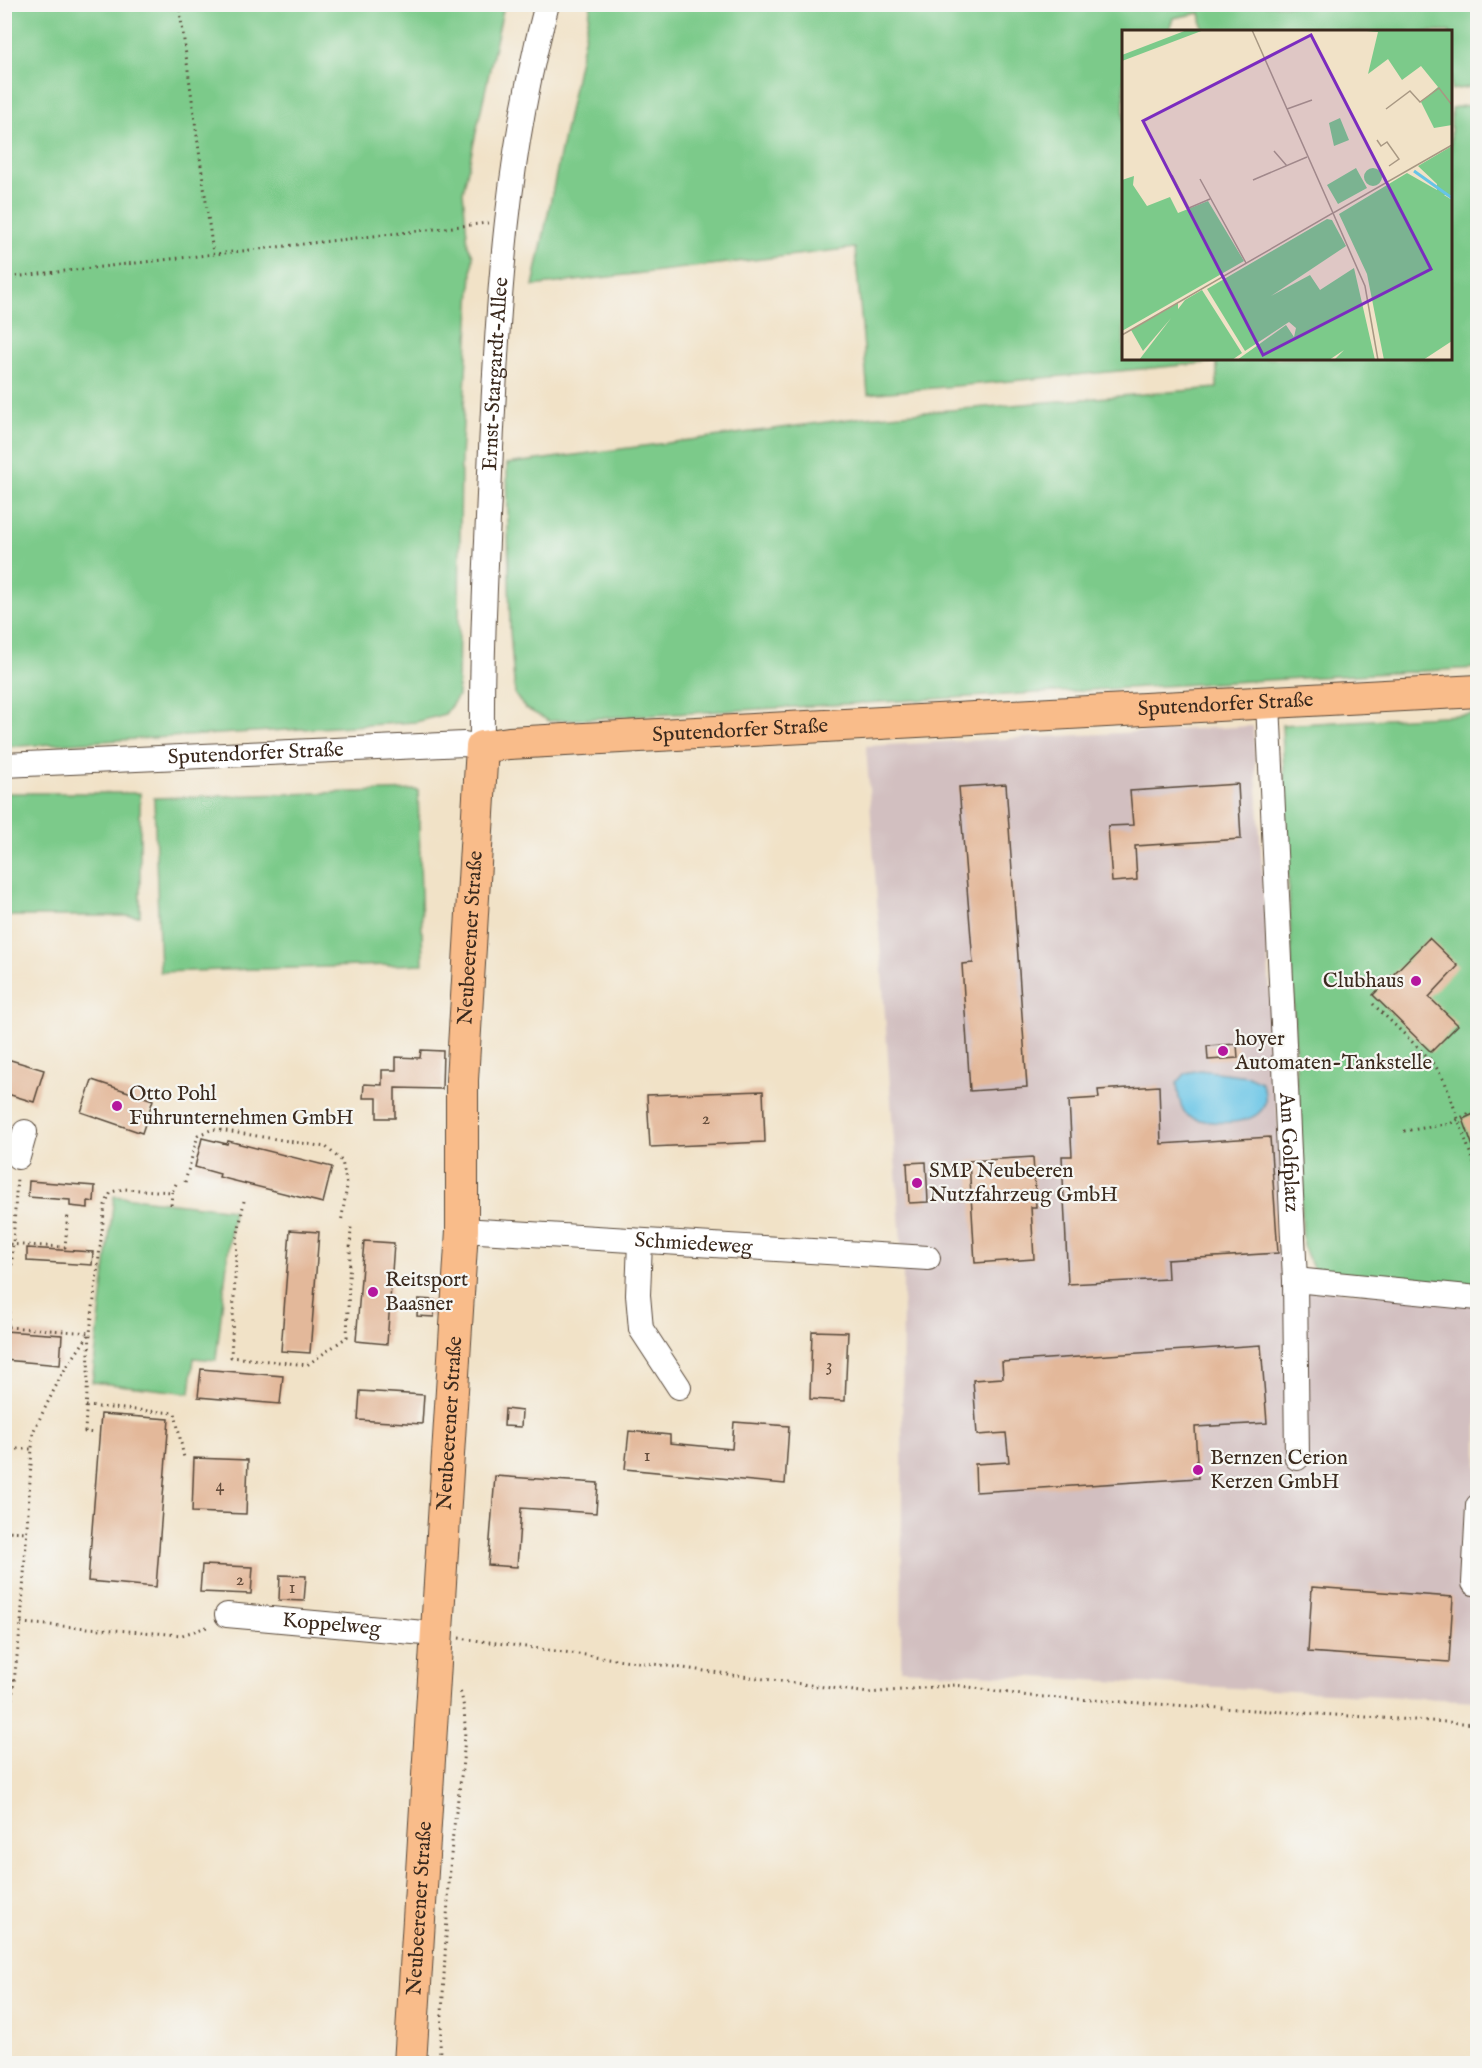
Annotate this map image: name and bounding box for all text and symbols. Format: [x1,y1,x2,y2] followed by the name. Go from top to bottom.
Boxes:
[1122,30,1452,360] inset map
[477,276,515,471] street label: Ernst-Stargardt-Allee
[1137,686,1314,723] street label: Sputendorfer Straße
[652,712,829,749] street label: Sputendorfer Straße
[167,736,345,771] street label: Sputendorfer Straße
[452,850,489,1026] street label: Neubeerener Straße
[1323,968,1404,995] place label: Clubhaus
[1409,974,1423,988] marker: Clubhaus
[1234,1026,1432,1077] place label: hoyer Automaten-Tankstelle
[1216,1044,1230,1058] marker: hoyer Automaten-Tankstelle
[129,1081,354,1132] place label: Otto Pohl Fuhrunternehmen GmbH
[1273,1091,1305,1213] street label: Am Golfplatz
[110,1099,124,1113] marker: Otto Pohl Fuhrunternehmen GmbH
[702,1108,710,1131] house number: 2
[929,1158,1118,1209] place label: SMP Neubeeren Nutzfahrzeug GmbH
[910,1176,924,1190] marker: SMP Neubeeren Nutzfahrzeug GmbH
[634,1227,754,1261] street label: Schmiedeweg
[385,1267,468,1318] place label: Reitsport Baasner
[366,1285,380,1299] marker: Reitsport Baasner
[431,1335,469,1511] street label: Neubeerener Straße
[826,1355,832,1378] house number: 3
[644,1445,650,1468] house number: 1
[1210,1445,1348,1496] place label: Bernzen Cerion Kerzen GmbH
[1191,1463,1205,1477] marker: Bernzen Cerion Kerzen GmbH
[216,1475,225,1498] house number: 4
[236,1569,244,1592] house number: 2
[289,1577,295,1600] house number: 1
[281,1607,383,1643] street label: Koppelweg
[401,1820,439,1996] street label: Neubeerener Straße

